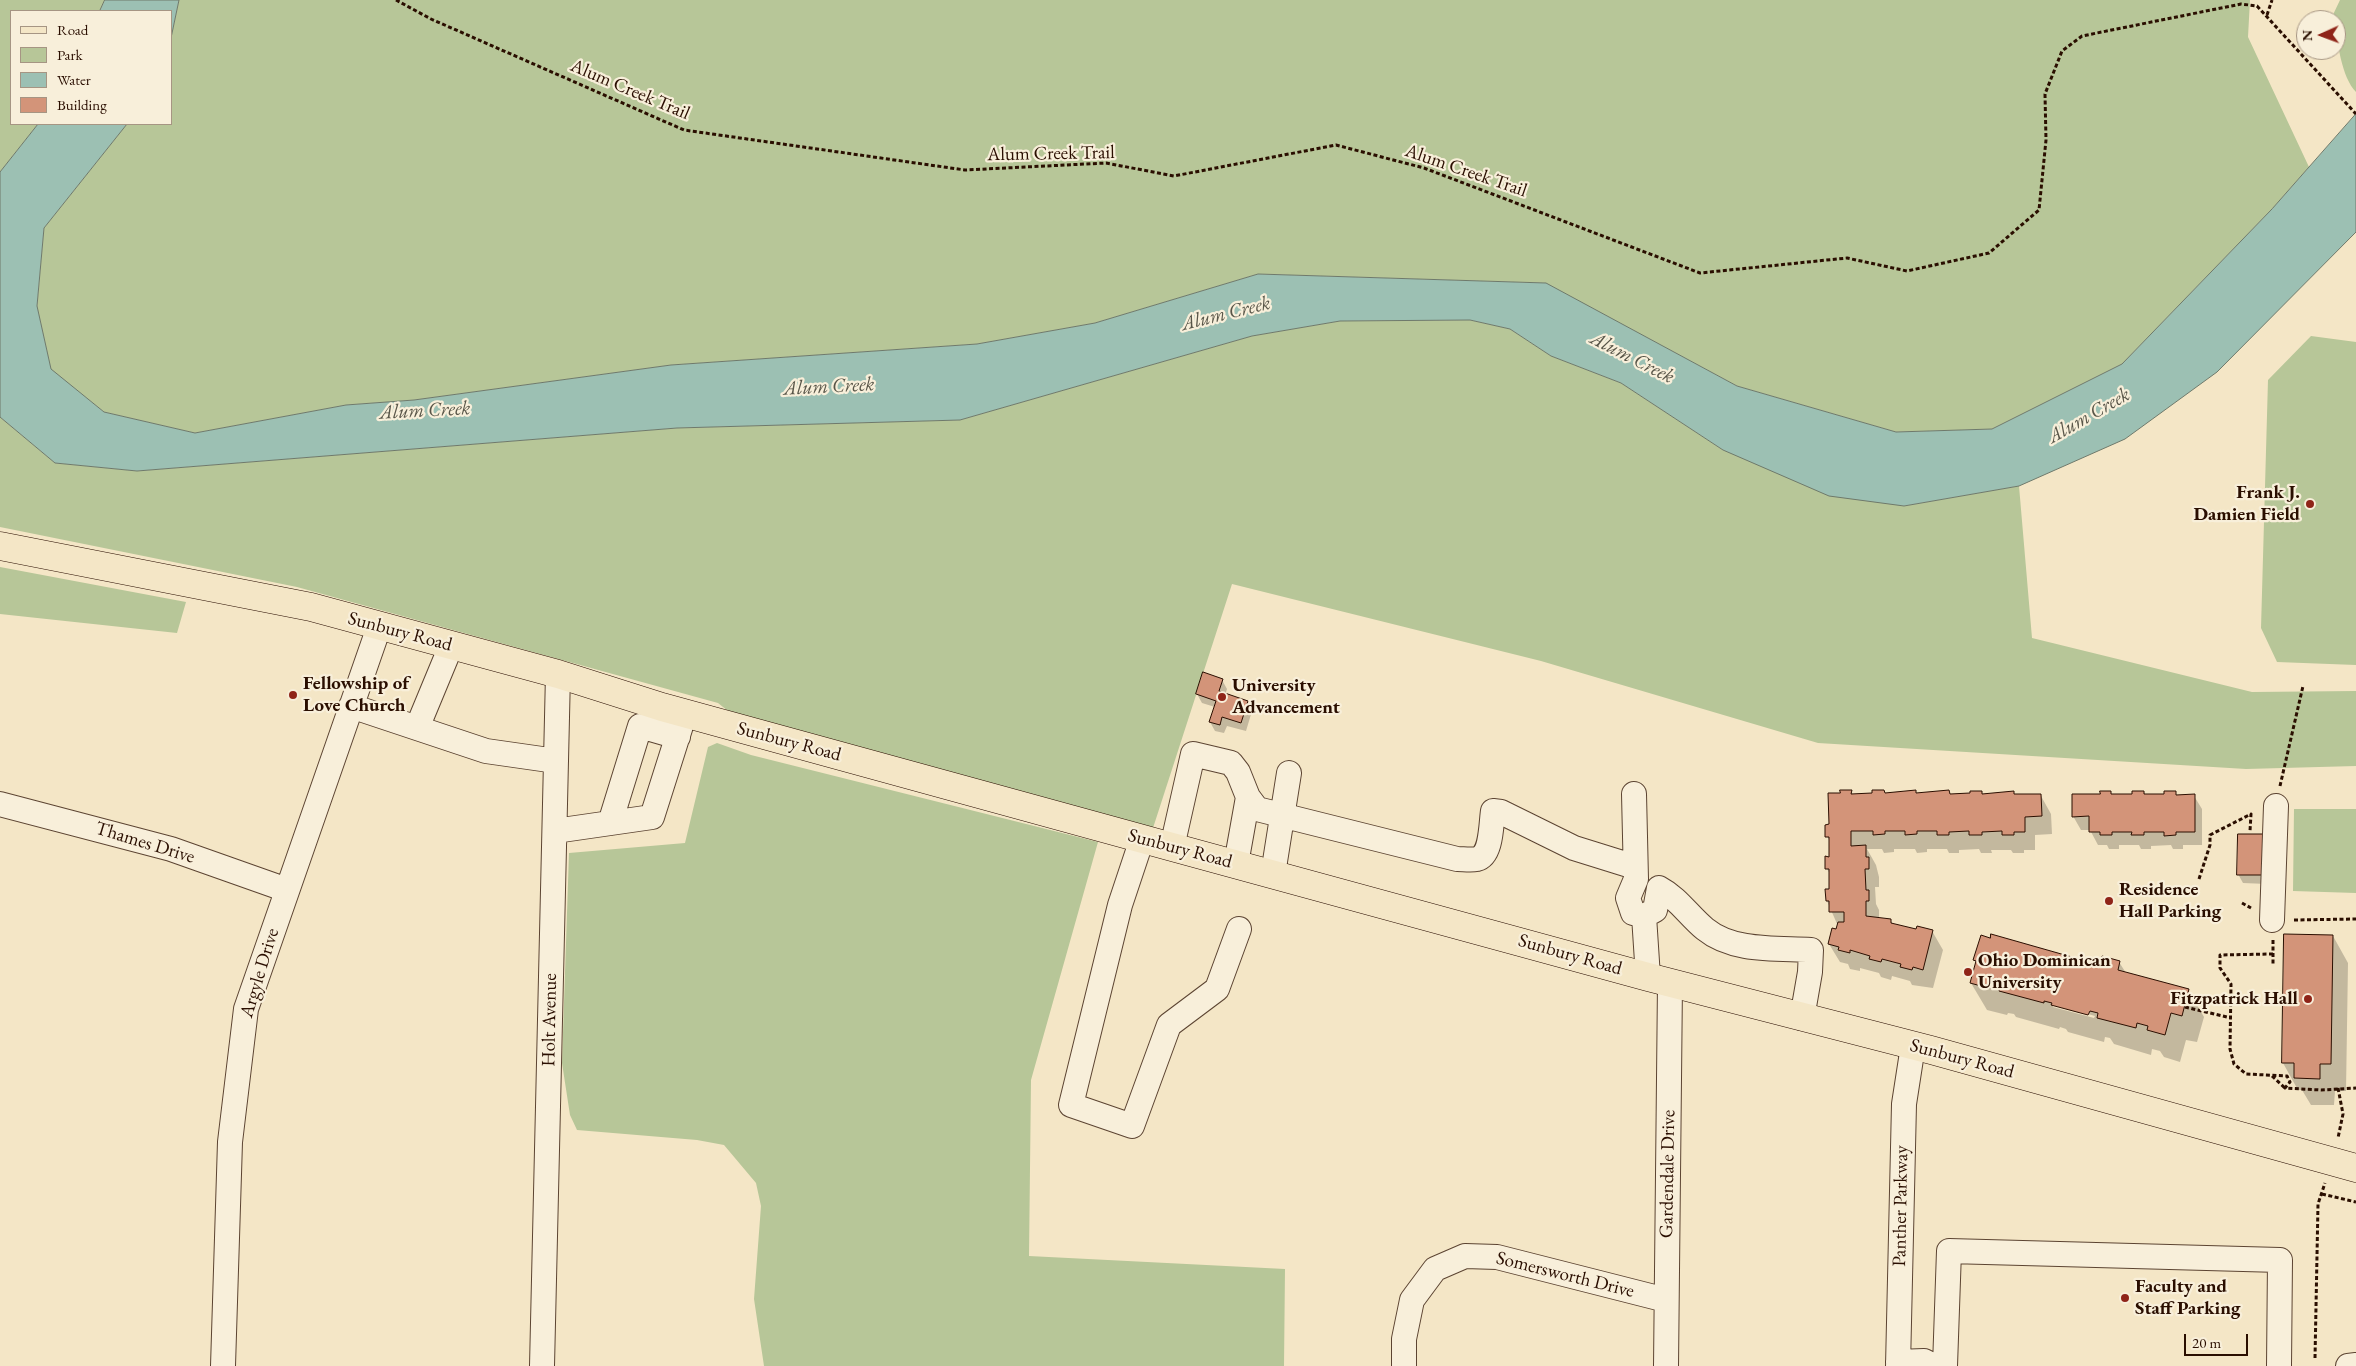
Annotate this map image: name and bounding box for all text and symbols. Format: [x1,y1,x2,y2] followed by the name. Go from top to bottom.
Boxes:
[10,10,172,125] legend
[2296,10,2346,60] north arrow
[57,20,88,39] text: Road
[2298,30,2316,41] text: N
[57,45,83,64] text: Park
[567,55,693,125] street label: Alum Creek Trail
[57,70,91,89] text: Water
[57,95,107,114] text: Building
[1402,139,1530,203] street label: Alum Creek Trail
[987,141,1115,167] street label: Alum Creek Trail
[1179,291,1273,337] water label: Alum Creek
[1586,327,1678,389] water label: Alum Creek
[783,373,875,401] water label: Alum Creek
[2044,383,2134,449] water label: Alum Creek
[379,397,471,425] water label: Alum Creek
[2193,482,2300,526] place label: Frank J. Damien Field
[2304,498,2316,510] marker: Frank J. Damien Field
[345,607,455,657] street label: Sunbury Road
[303,673,409,717] place label: Fellowship of Love Church
[1232,675,1340,719] place label: University Advancement
[287,689,299,701] marker: Fellowship of Love Church
[1216,691,1228,703] marker: University Advancement
[734,717,844,767] street label: Sunbury Road
[93,817,197,869] street label: Thames Drive
[1125,824,1235,874] street label: Sunbury Road
[2119,879,2221,923] place label: Residence Hall Parking
[2103,895,2115,907] marker: Residence Hall Parking
[236,925,284,1021] street label: Argyle Drive
[1515,929,1625,981] street label: Sunbury Road
[1978,950,2111,994] place label: Ohio Dominican University
[1962,966,1974,978] marker: Ohio Dominican University
[538,973,562,1067] street label: Holt Avenue
[2170,988,2298,1010] place label: Fitzpatrick Hall
[2302,993,2314,1005] marker: Fitzpatrick Hall
[1907,1034,2017,1084] street label: Sunbury Road
[1655,1110,1681,1238] street label: Gardendale Drive
[1889,1145,1913,1267] street label: Panther Parkway
[1494,1247,1636,1303] street label: Somersworth Drive
[2135,1276,2240,1320] place label: Faculty and Staff Parking
[2119,1292,2131,1304] marker: Faculty and Staff Parking
[2186,1324,2250,1356] scale bar
[2192,1333,2221,1352] text: 20 m

